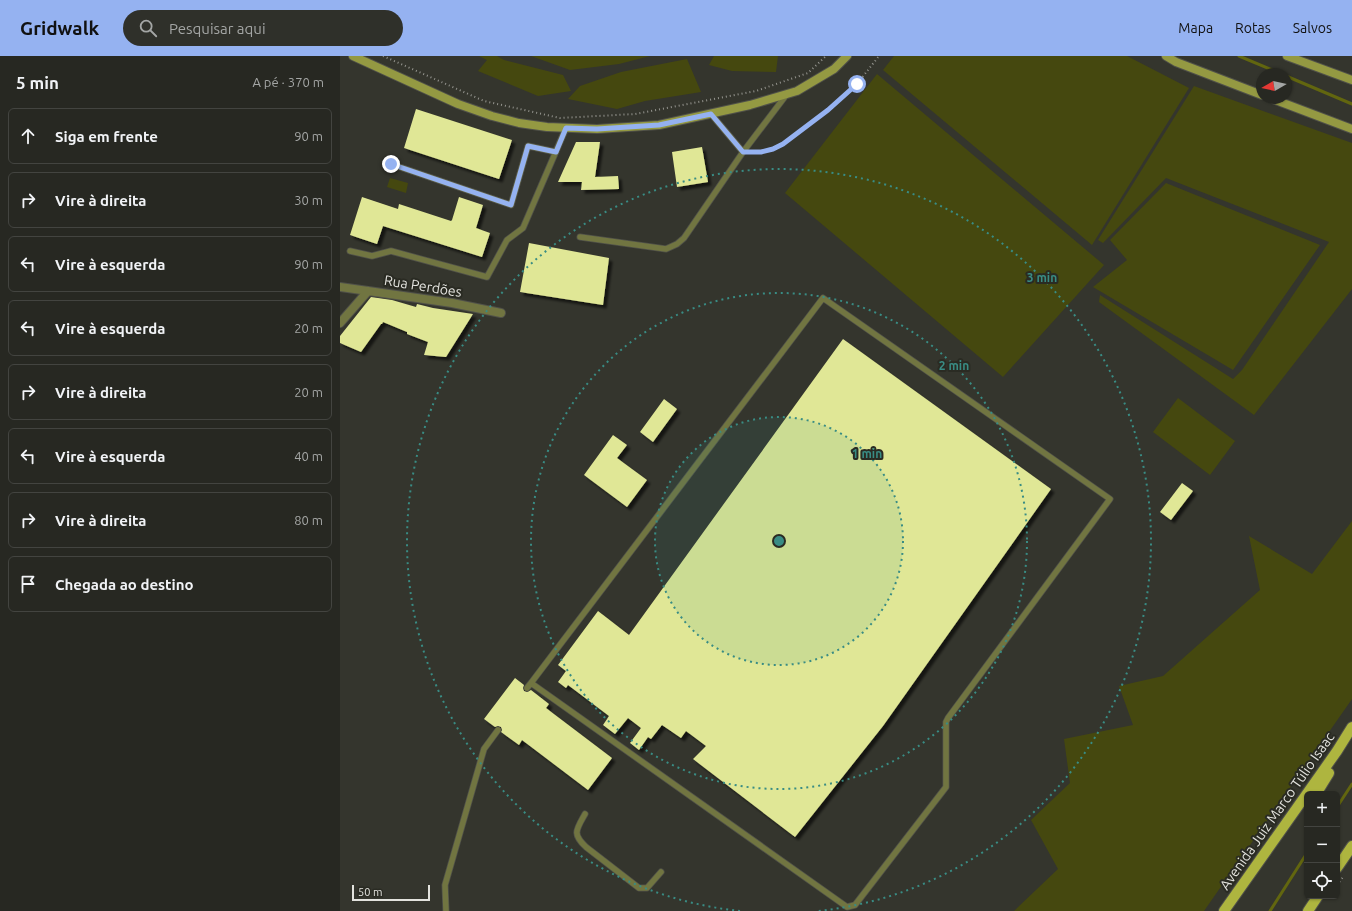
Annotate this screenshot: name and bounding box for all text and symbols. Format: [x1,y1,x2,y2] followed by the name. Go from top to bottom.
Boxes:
[123,10,403,46] search box
[20,17,99,39] text: Gridwalk
[137,17,159,39] icon: search
[169,20,266,37] text: Pesquisar aqui
[1178,20,1213,36] text: Mapa
[1235,20,1271,36] text: Rotas
[1293,20,1332,36] text: Salvos
[1256,68,1292,104] north arrow
[16,73,59,92] text: 5 min
[252,75,324,89] text: A pé · 370 m
[848,75,866,93] route start
[17,125,39,147] icon: ahead
[55,128,158,145] text: Siga em frente
[294,129,323,143] text: 90 m
[382,155,400,173] route end
[17,189,39,211] icon: right
[55,192,147,209] text: Vire à direita
[294,193,323,207] text: 30 m
[17,253,39,275] icon: left
[55,256,165,273] text: Vire à esquerda
[294,257,323,271] text: 90 m
[1027,271,1057,284] text: 3 min
[383,272,463,300] street label: Rua Perdões
[17,317,39,339] icon: left
[55,320,165,337] text: Vire à esquerda
[294,321,323,335] text: 20 m
[939,359,969,372] text: 2 min
[17,381,39,403] icon: right
[55,384,147,401] text: Vire à direita
[294,385,323,399] text: 20 m
[17,445,39,467] icon: left
[852,447,882,460] text: 1 min
[55,448,165,465] text: Vire à esquerda
[294,449,323,463] text: 40 m
[17,509,39,531] icon: right
[55,512,147,529] text: Vire à direita
[294,513,323,527] text: 80 m
[772,534,786,548] centre of rings
[17,573,39,595] icon: arrive
[55,576,194,593] text: Chegada ao destino
[1216,729,1338,893] street label: Avenida Juiz Marco Túlio Isaac
[1304,791,1340,899] map controls
[1304,791,1340,827] button: +
[1304,827,1340,863] button: −
[1304,863,1340,899] button: locate
[352,883,430,902] scale bar
[358,886,382,898] text: 50 m

